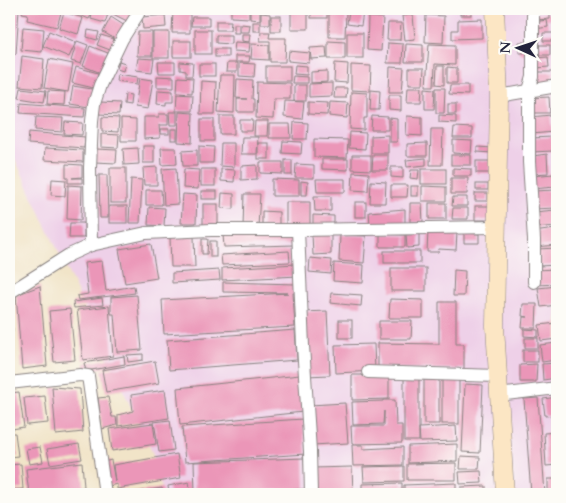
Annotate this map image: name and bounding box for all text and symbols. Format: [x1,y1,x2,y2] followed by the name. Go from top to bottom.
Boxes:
[494,22,544,72] north arrow
[496,41,515,54] text: N

